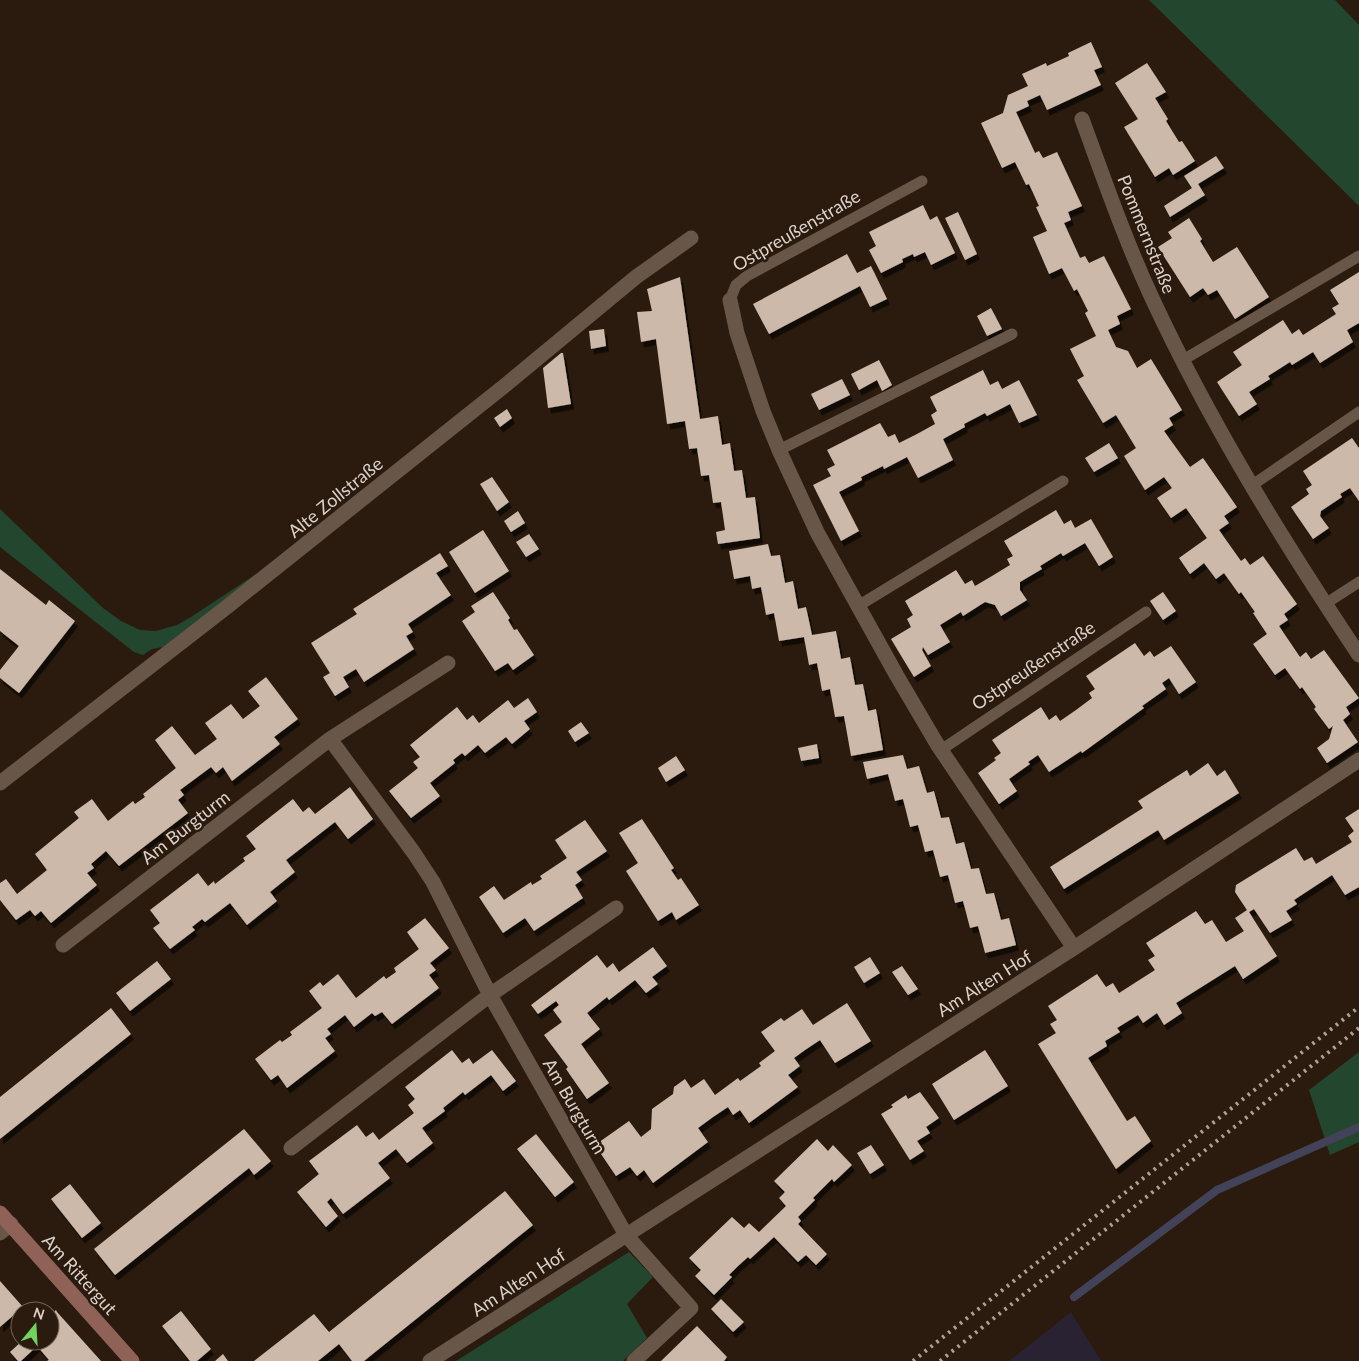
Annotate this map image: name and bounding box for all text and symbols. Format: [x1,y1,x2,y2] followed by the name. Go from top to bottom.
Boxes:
[1113,172,1181,296] street label: Pommernstraße
[728,185,864,275] street label: Ostpreußenstraße
[283,452,387,542] street label: Alte Zollstraße
[967,616,1099,714] street label: Ostpreußenstraße
[136,786,234,868] street label: Am Burgturm
[932,945,1036,1021] street label: Am Alten Hof
[539,1054,611,1158] street label: Am Burgturm
[38,1229,122,1319] street label: Am Rittergut
[467,1243,570,1321] street label: Am Alten Hof
[10,1301,60,1351] north arrow
[31,1303,47,1323] text: N

